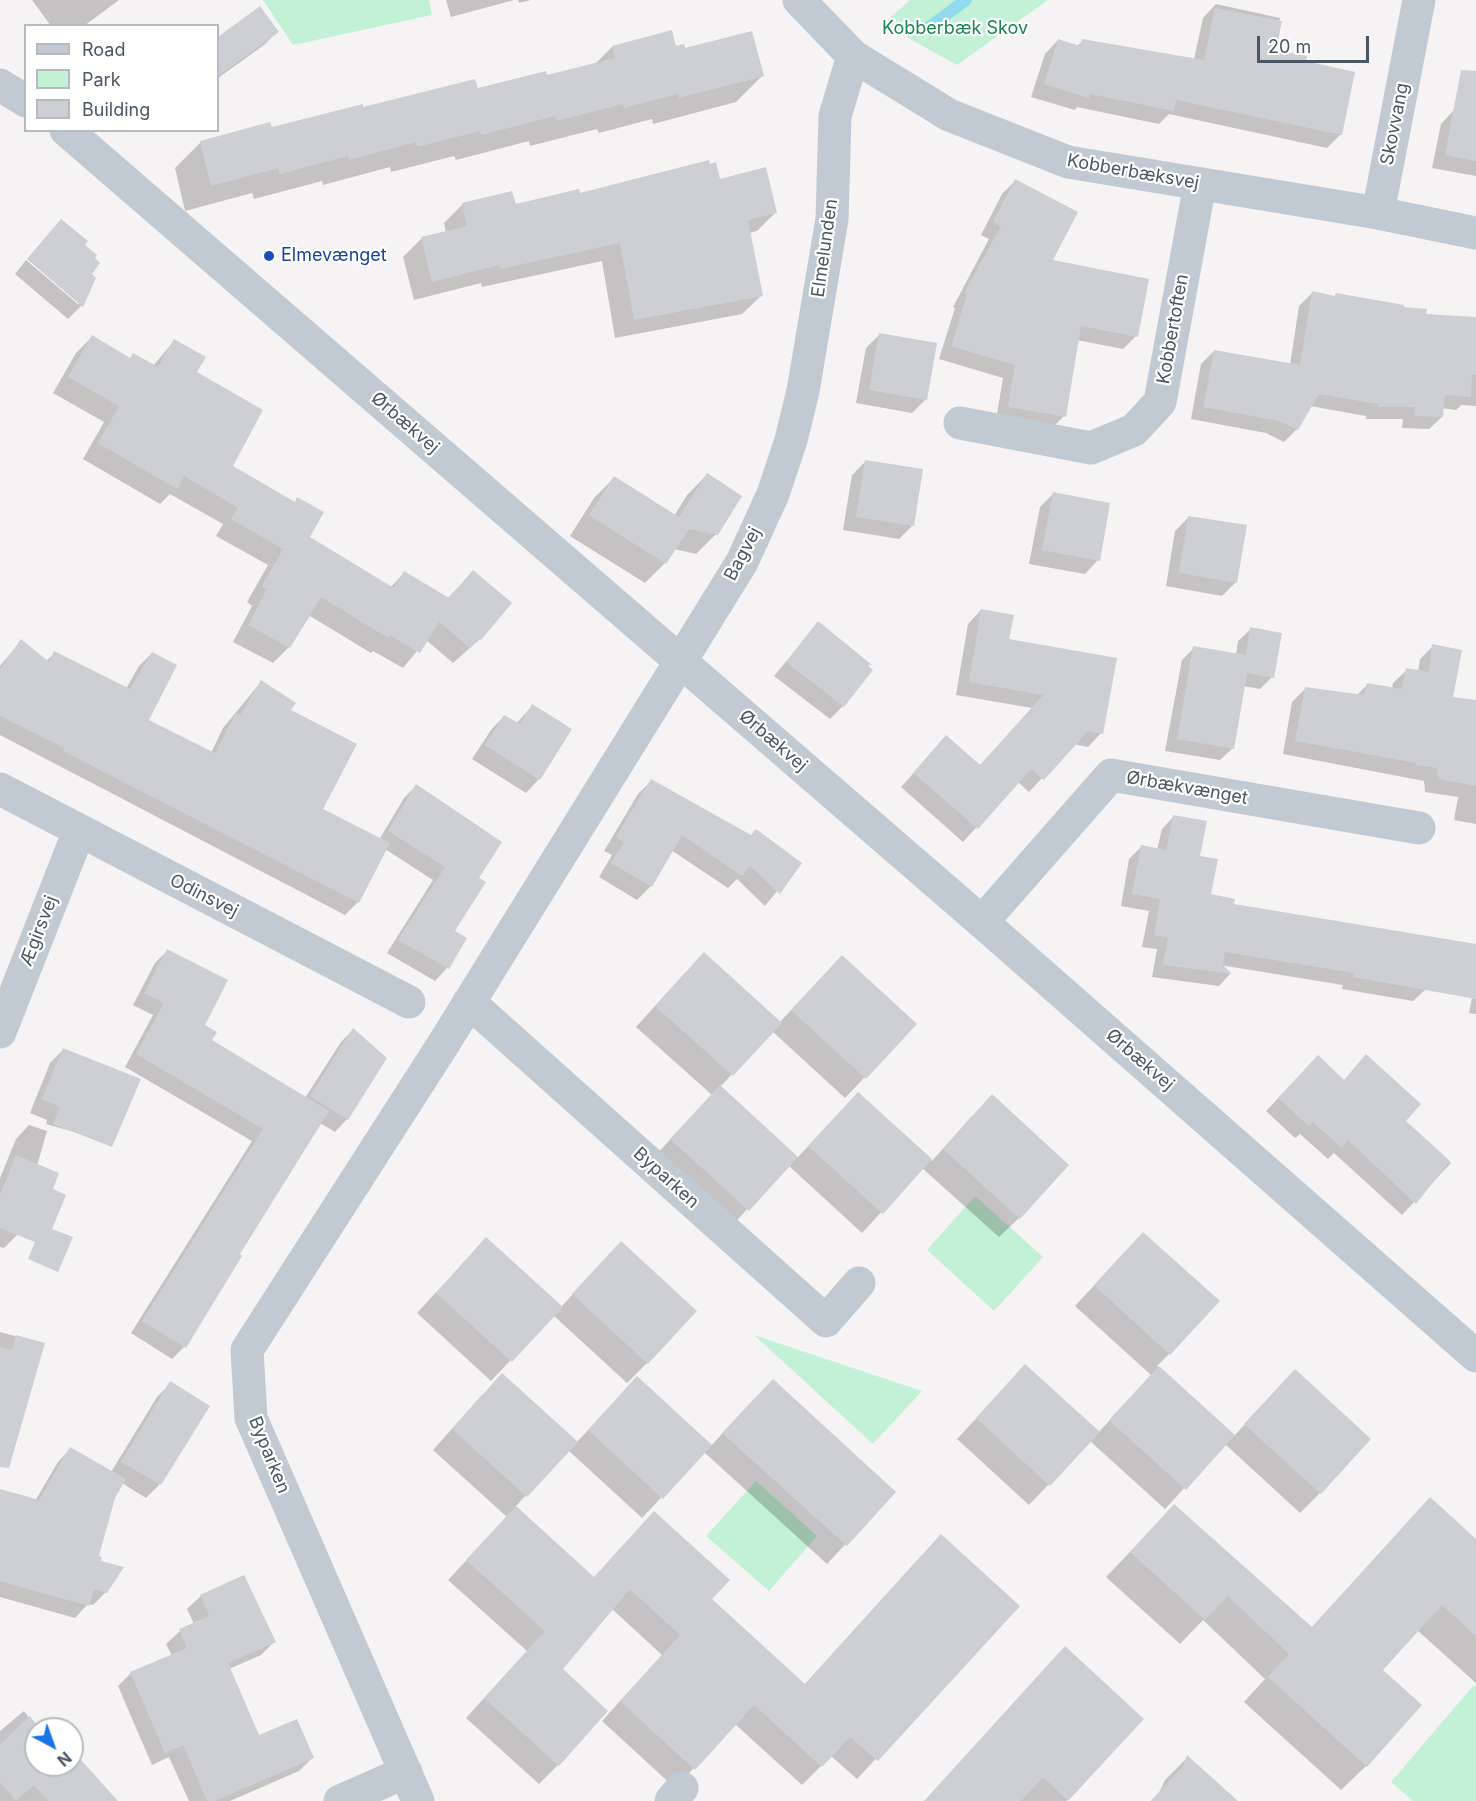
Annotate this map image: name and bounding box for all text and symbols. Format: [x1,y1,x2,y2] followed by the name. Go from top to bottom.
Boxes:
[882,18,1028,40] park label: Kobberbæk Skov
[24,24,219,132] legend
[1260,24,1372,62] scale bar
[1268,36,1311,57] text: 20 m
[82,39,125,60] text: Road
[82,69,121,90] text: Park
[1376,81,1414,167] street label: Skovvang
[82,99,150,120] text: Building
[1065,150,1201,194] street label: Kobberbæksvej
[807,197,843,299] street label: Elmelunden
[281,245,387,267] place label: Elmevænget
[262,249,276,263] marker: Elmevænget
[1153,272,1193,386] street label: Kobbertoften
[367,388,443,458] street label: Ørbækvej
[720,524,766,584] street label: Bagvej
[735,706,811,776] street label: Ørbækvej
[1125,767,1249,809] street label: Ørbækvænget
[166,870,242,922] street label: Odinsvej
[16,893,62,969] street label: Ægirsvej
[1102,1025,1178,1095] street label: Ørbækvej
[629,1143,703,1213] street label: Byparken
[244,1413,294,1497] street label: Byparken
[24,1717,84,1777] north arrow
[53,1748,76,1771] text: N

